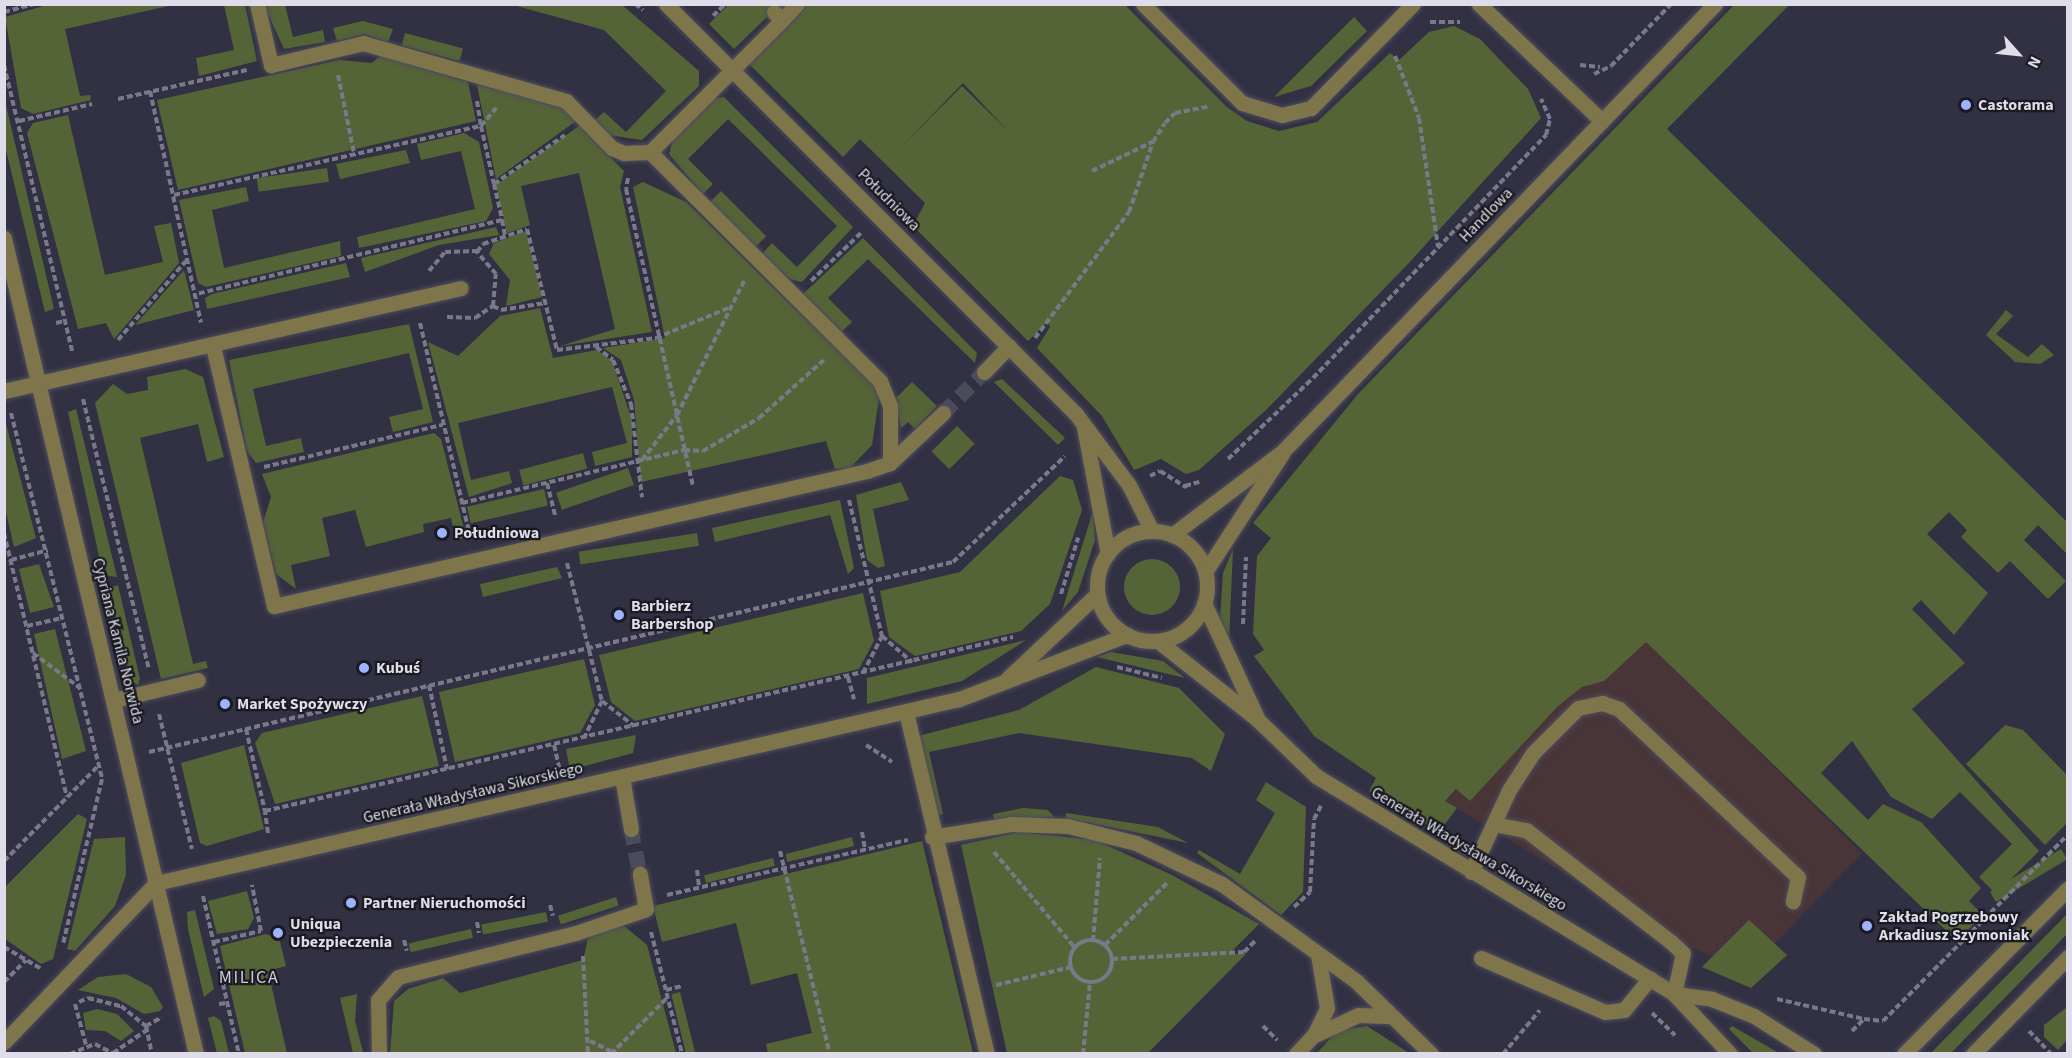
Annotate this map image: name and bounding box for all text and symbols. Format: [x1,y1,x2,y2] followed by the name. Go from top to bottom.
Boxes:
[1988,24,2048,84] north arrow
[2022,52,2046,72] text: N
[1978,95,2054,115] place label: Castorama
[1959,98,1973,112] marker: Castorama
[854,165,924,235] street label: Południowa
[1455,184,1517,246] street label: Handlowa
[454,523,539,543] place label: Południowa
[435,526,449,540] marker: Południowa
[88,556,148,726] street label: Cypriana Kamila Norwida
[631,596,713,634] place label: Barbierz Barbershop
[612,608,626,622] marker: Barbierz Barbershop
[376,658,420,678] place label: Kubuś
[357,661,371,675] marker: Kubuś
[237,694,367,714] place label: Market Spożywczy
[218,697,232,711] marker: Market Spożywczy
[361,758,585,828] street label: Generała Władysława Sikorskiego
[1368,783,1570,915] street label: Generała Władysława Sikorskiego
[363,893,526,913] place label: Partner Nieruchomości
[344,896,358,910] marker: Partner Nieruchomości
[1879,907,2029,945] place label: Zakład Pogrzebowy Arkadiusz Szymoniak
[290,914,392,952] place label: Uniqua Ubezpieczenia
[1860,919,1874,933] marker: Zakład Pogrzebowy Arkadiusz Szymoniak
[271,926,285,940] marker: Uniqua Ubezpieczenia
[219,967,279,989] district label: MILICA

